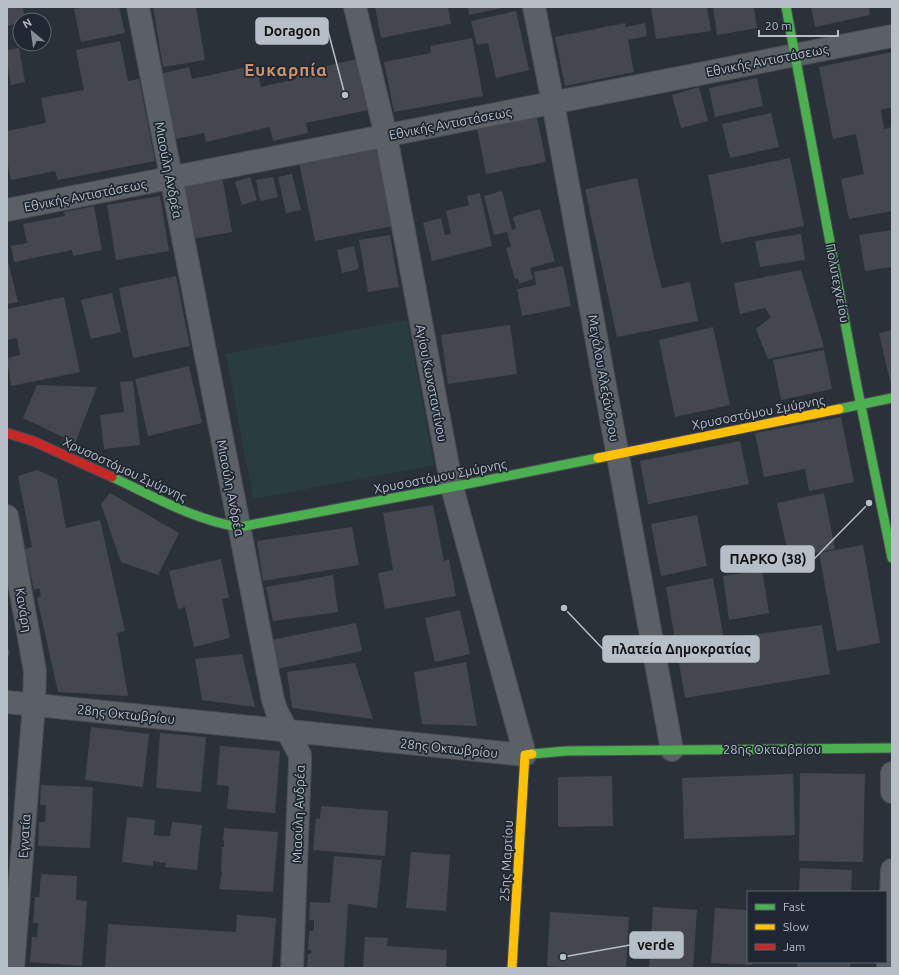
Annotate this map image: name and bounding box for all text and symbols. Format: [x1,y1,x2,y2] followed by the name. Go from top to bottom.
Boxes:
[12,12,52,52] north arrow
[759,12,838,38] scale bar
[21,16,34,30] text: N
[256,18,328,44] callout: Doragon
[765,19,792,32] text: 20 m
[264,23,320,39] text: Doragon
[705,41,830,80] street label: Εθνικής Αντιστάσεως
[244,60,328,79] district label: Ευκαρπία
[388,104,513,143] street label: Εθνικής Αντιστάσεως
[153,120,185,220] street label: Μιαούλη Ανδρέα
[23,176,148,215] street label: Εθνικής Αντιστάσεως
[823,242,853,324] street label: Πολυτεχνείου
[585,313,622,443] street label: Μεγάλου Αλεξάνδρου
[414,323,450,443] street label: Αγίου Κωνσταντίνου
[690,392,826,433] street label: Χρυσοστόμου Σμύρνης
[60,434,189,505] street label: Χρυσοστόμου Σμύρνης
[215,438,247,538] street label: Μιαούλη Ανδρέα
[372,456,508,497] street label: Χρυσοστόμου Σμύρνης
[721,546,814,572] callout: ΠΑΡΚΟ (38)
[729,551,807,567] text: ΠΑΡΚΟ (38)
[13,587,35,633] street label: Κανάρη
[603,636,759,662] callout: πλατεία Δημοκρατίας
[611,641,751,657] text: πλατεία Δημοκρατίας
[76,702,176,727] street label: 28ης Οκτωβρίου
[399,736,499,761] street label: 28ης Οκτωβρίου
[723,742,821,757] street label: 28ης Οκτωβρίου
[289,764,307,863] street label: Μιαούλη Ανδρέα
[15,813,33,859] street label: Εγνατία
[497,820,516,902] street label: 25ης Μαρτίου
[747,891,887,963] legend
[783,900,805,913] text: Fast
[783,920,809,933] text: Slow
[630,932,683,958] callout: verde
[637,937,675,953] text: verde
[783,940,805,953] text: Jam

